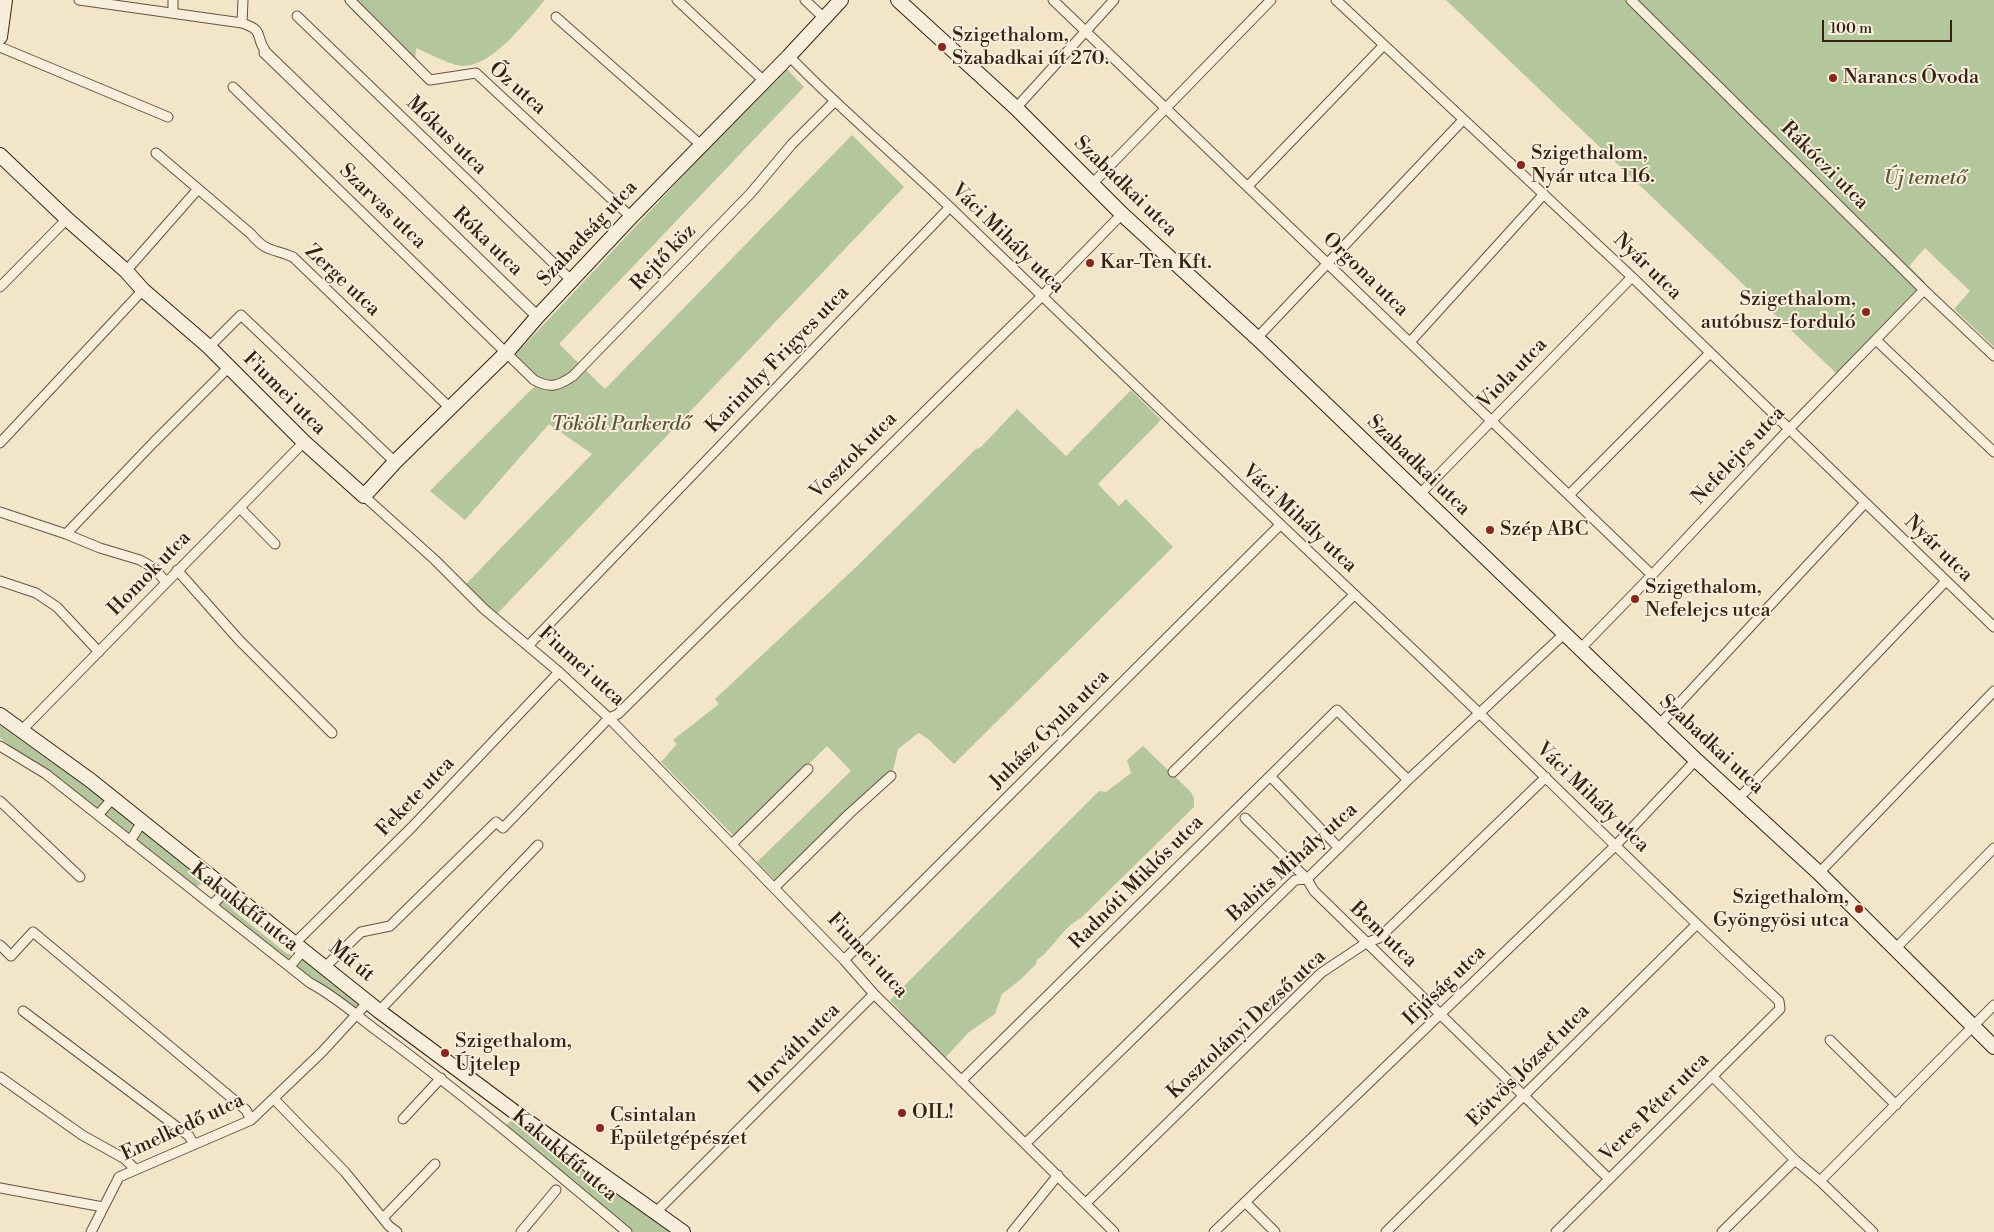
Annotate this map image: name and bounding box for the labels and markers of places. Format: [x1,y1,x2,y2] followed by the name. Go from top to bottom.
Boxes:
[952,24,1109,71] place label: Szigethalom, Szabadkai út 270.
[936,41,948,53] marker: Szigethalom, Szabadkai út 270.
[1843,66,1979,90] place label: Narancs Óvoda
[1827,72,1839,84] marker: Narancs Óvoda
[1531,142,1655,189] place label: Szigethalom, Nyár utca 116.
[1515,159,1527,171] marker: Szigethalom, Nyár utca 116.
[1100,251,1212,275] place label: Kar-Ten Kft.
[1084,257,1096,269] marker: Kar-Ten Kft.
[1701,288,1856,335] place label: Szigethalom, autóbusz-forduló
[1860,306,1872,318] marker: Szigethalom, autóbusz-forduló
[1500,518,1588,542] place label: Szép ABC
[1484,524,1496,536] marker: Szép ABC
[1645,576,1771,623] place label: Szigethalom, Nefelejcs utca
[1629,593,1641,605] marker: Szigethalom, Nefelejcs utca
[1713,886,1849,933] place label: Szigethalom, Gyöngyösi utca
[1853,903,1865,915] marker: Szigethalom, Gyöngyösi utca
[455,1030,572,1077] place label: Szigethalom, Újtelep
[439,1047,451,1059] marker: Szigethalom, Újtelep
[912,1101,954,1125] place label: OIL!
[610,1104,747,1151] place label: Csintalan Épületgépészet
[896,1107,908,1119] marker: OIL!
[594,1122,606,1134] marker: Csintalan Épületgépészet

